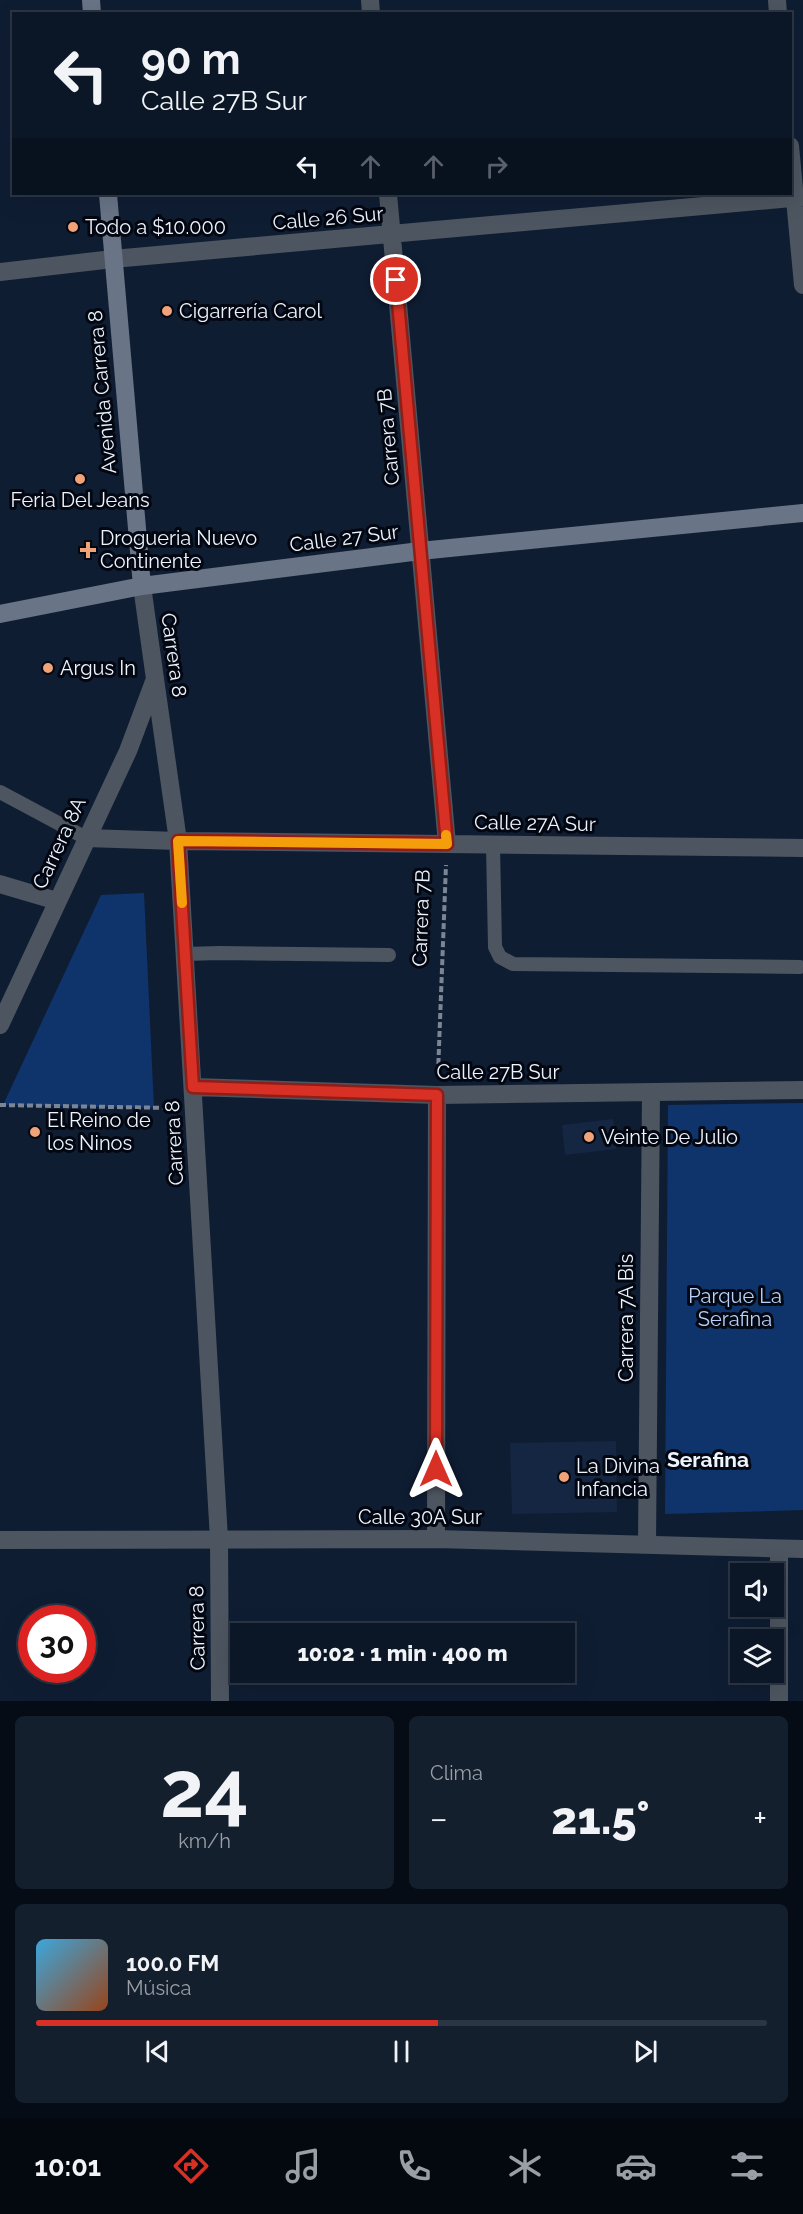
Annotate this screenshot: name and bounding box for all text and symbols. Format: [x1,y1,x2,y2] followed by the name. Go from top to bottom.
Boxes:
[141,35,241,84] text: 90 m
[42,36,120,114] icon: left
[141,85,307,116] text: Calle 27B Sur
[291,150,324,183] icon: left
[354,150,387,183] icon: ahead
[417,150,450,183] icon: ahead
[480,150,513,183] icon: right
[272,201,384,235] street label: Calle 26 Sur
[85,215,226,239] place label: Todo a $10.000
[66,220,80,234] marker: Todo a $10.000
[370,254,421,305] pin
[379,263,412,296] icon: arrive
[179,299,322,323] place label: Cigarrería Carol
[160,304,174,318] marker: Cigarrería Carol
[83,309,121,475] street label: Avenida Carrera 8
[372,388,404,486] street label: Carrera 7B
[73,472,87,486] marker: Feria Del Jeans
[10,488,150,512] place label: Feria Del Jeans
[288,519,400,557] street label: Calle 27 Sur
[100,526,257,573] place label: Drogueria Nuevo Continente
[81,543,95,557] marker: Drogueria Nuevo Continente
[156,611,192,699] street label: Carrera 8
[60,656,136,680] place label: Argus In
[41,661,55,675] marker: Argus In
[27,793,91,893] street label: Carrera 8A
[474,810,596,836] street label: Calle 27A Sur
[407,869,435,967] street label: Carrera 7B
[437,1060,559,1084] street label: Calle 27B Sur
[160,1100,188,1186] street label: Carrera 8
[47,1108,151,1155] place label: El Reino de los Ninos
[28,1125,42,1139] marker: El Reino de los Ninos
[601,1125,738,1149] place label: Veinte De Julio
[582,1130,596,1144] marker: Veinte De Julio
[614,1254,638,1382] street label: Carrera 7A Bis
[688,1284,782,1331] park label: Parque La Serafina
[404,1437,468,1501] position arrow
[667,1447,749,1472] district label: Serafina
[576,1454,660,1501] place label: La Divina Infancia
[557,1470,571,1484] marker: La Divina Infancia
[358,1505,482,1529] street label: Calle 30A Sur
[730,1563,784,1683] map controls
[730,1563,784,1617] button: sound
[184,1585,210,1671] street label: Carrera 8
[18,1605,96,1683] speed limit sign: 30
[730,1629,784,1683] button: layers
[297,1640,508,1666] text: 10:02 · 1 min · 400 m
[160,1744,249,1835] text: 24
[430,1761,483,1785] text: Clima
[551,1792,650,1845] text: 21.5°
[430,1799,448,1838] text: −
[753,1799,767,1838] text: +
[178,1829,231,1853] text: km/h
[126,1950,219,1976] text: 100.0 FM
[126,1976,191,2000] text: Música
[141,2035,174,2068] icon: previous
[385,2035,418,2068] icon: pause
[629,2035,662,2068] icon: next
[170,2145,212,2187] icon: directions
[282,2145,324,2187] icon: music
[393,2145,435,2187] icon: phone
[504,2145,546,2187] icon: climate
[615,2145,657,2187] icon: car
[726,2145,768,2187] icon: filters
[35,2151,101,2182] text: 10:01

